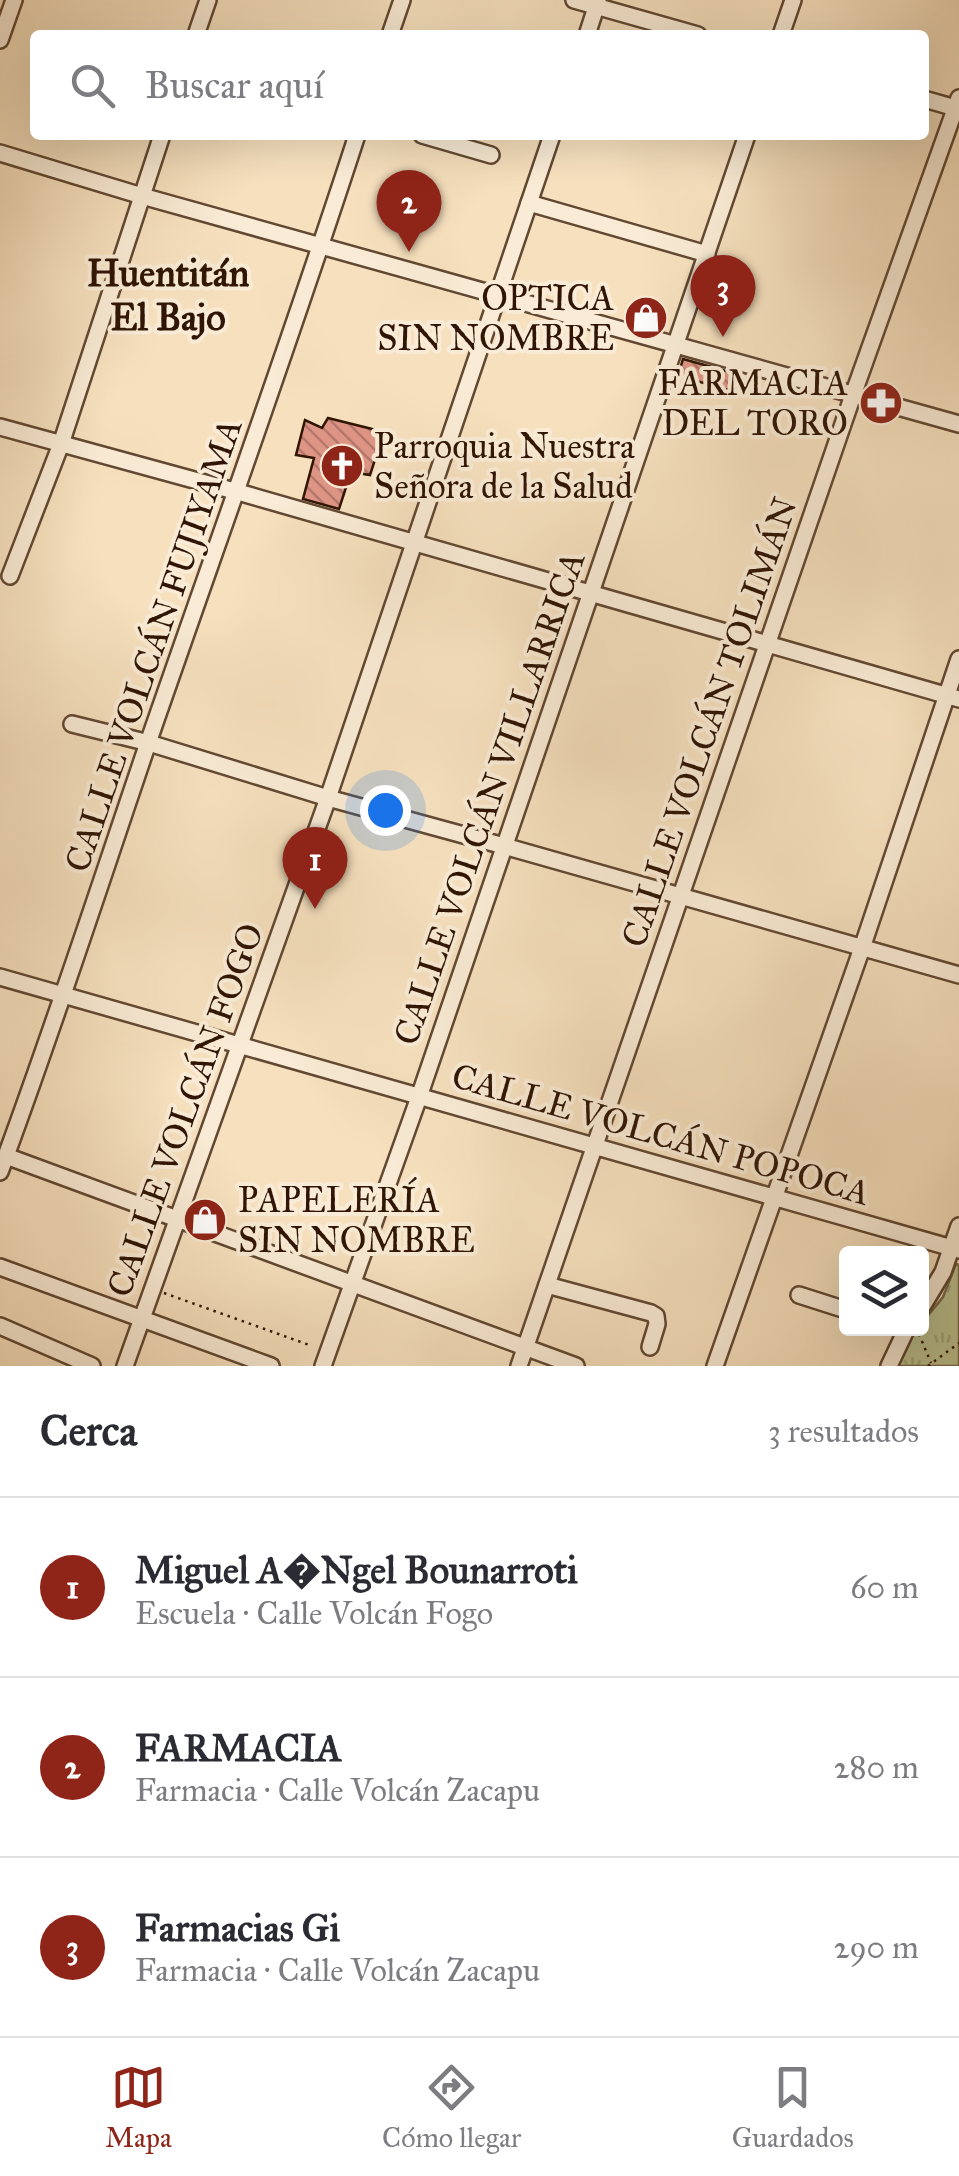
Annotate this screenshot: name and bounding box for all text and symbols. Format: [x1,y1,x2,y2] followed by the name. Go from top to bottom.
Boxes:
[30,30,929,140] search box
[65,58,120,113] icon: search
[145,62,324,108] text: Buscar aquí
[376,170,442,252] pin: 2
[87,250,250,340] district label: Huentitán El Bajo
[690,255,756,337] pin: 3
[377,277,614,360] place label: OPTICA SIN NOMBRE
[623,295,669,341] shop icon: OPTICA SIN NOMBRE
[657,362,848,445] place label: FARMACIA DEL TORO
[858,380,904,426] pharmacy icon: FARMACIA DEL TORO
[55,412,252,878] street label: CALLE VOLCÁN FUJIYAMA
[374,425,635,508] place label: Parroquia Nuestra Señora de la Salud
[319,443,365,489] church icon: Parroquia Nuestra Señora de la Salud
[611,491,807,953] street label: CALLE VOLCÁN TOLIMÁN
[384,545,594,1051] street label: CALLE VOLCÁN VILLARRICA
[360,785,411,836] your location
[282,826,348,909] pin: 1
[97,917,273,1303] street label: CALLE VOLCÁN FOGO
[447,1053,876,1215] street label: CALLE VOLCÁN POPOCA
[238,1176,475,1262] place label: PAPELERÍA SIN NOMBRE
[182,1197,228,1243] shop icon: PAPELERÍA SIN NOMBRE
[839,1246,929,1336] map controls
[839,1246,929,1336] button: layers
[40,1405,137,1457] text: Cerca
[768,1412,919,1451] text: 3 resultados
[135,1547,578,1593] text: Miguel A�Ngel Bounarroti
[66,1568,79,1607] text: 1
[850,1568,919,1607] text: 60 m
[135,1594,493,1633] text: Escuela · Calle Volcán Fogo
[135,1725,342,1771] text: FARMACIA
[65,1748,80,1787] text: 2
[834,1748,919,1787] text: 280 m
[135,1771,540,1810] text: Farmacia · Calle Volcán Zacapu
[135,1905,340,1951] text: Farmacias Gi
[66,1928,79,1967] text: 3
[834,1928,919,1967] text: 290 m
[135,1951,540,1990] text: Farmacia · Calle Volcán Zacapu
[105,2060,172,2155] tab: Mapa
[382,2060,521,2155] tab: Cómo llegar
[732,2060,854,2155] tab: Guardados

